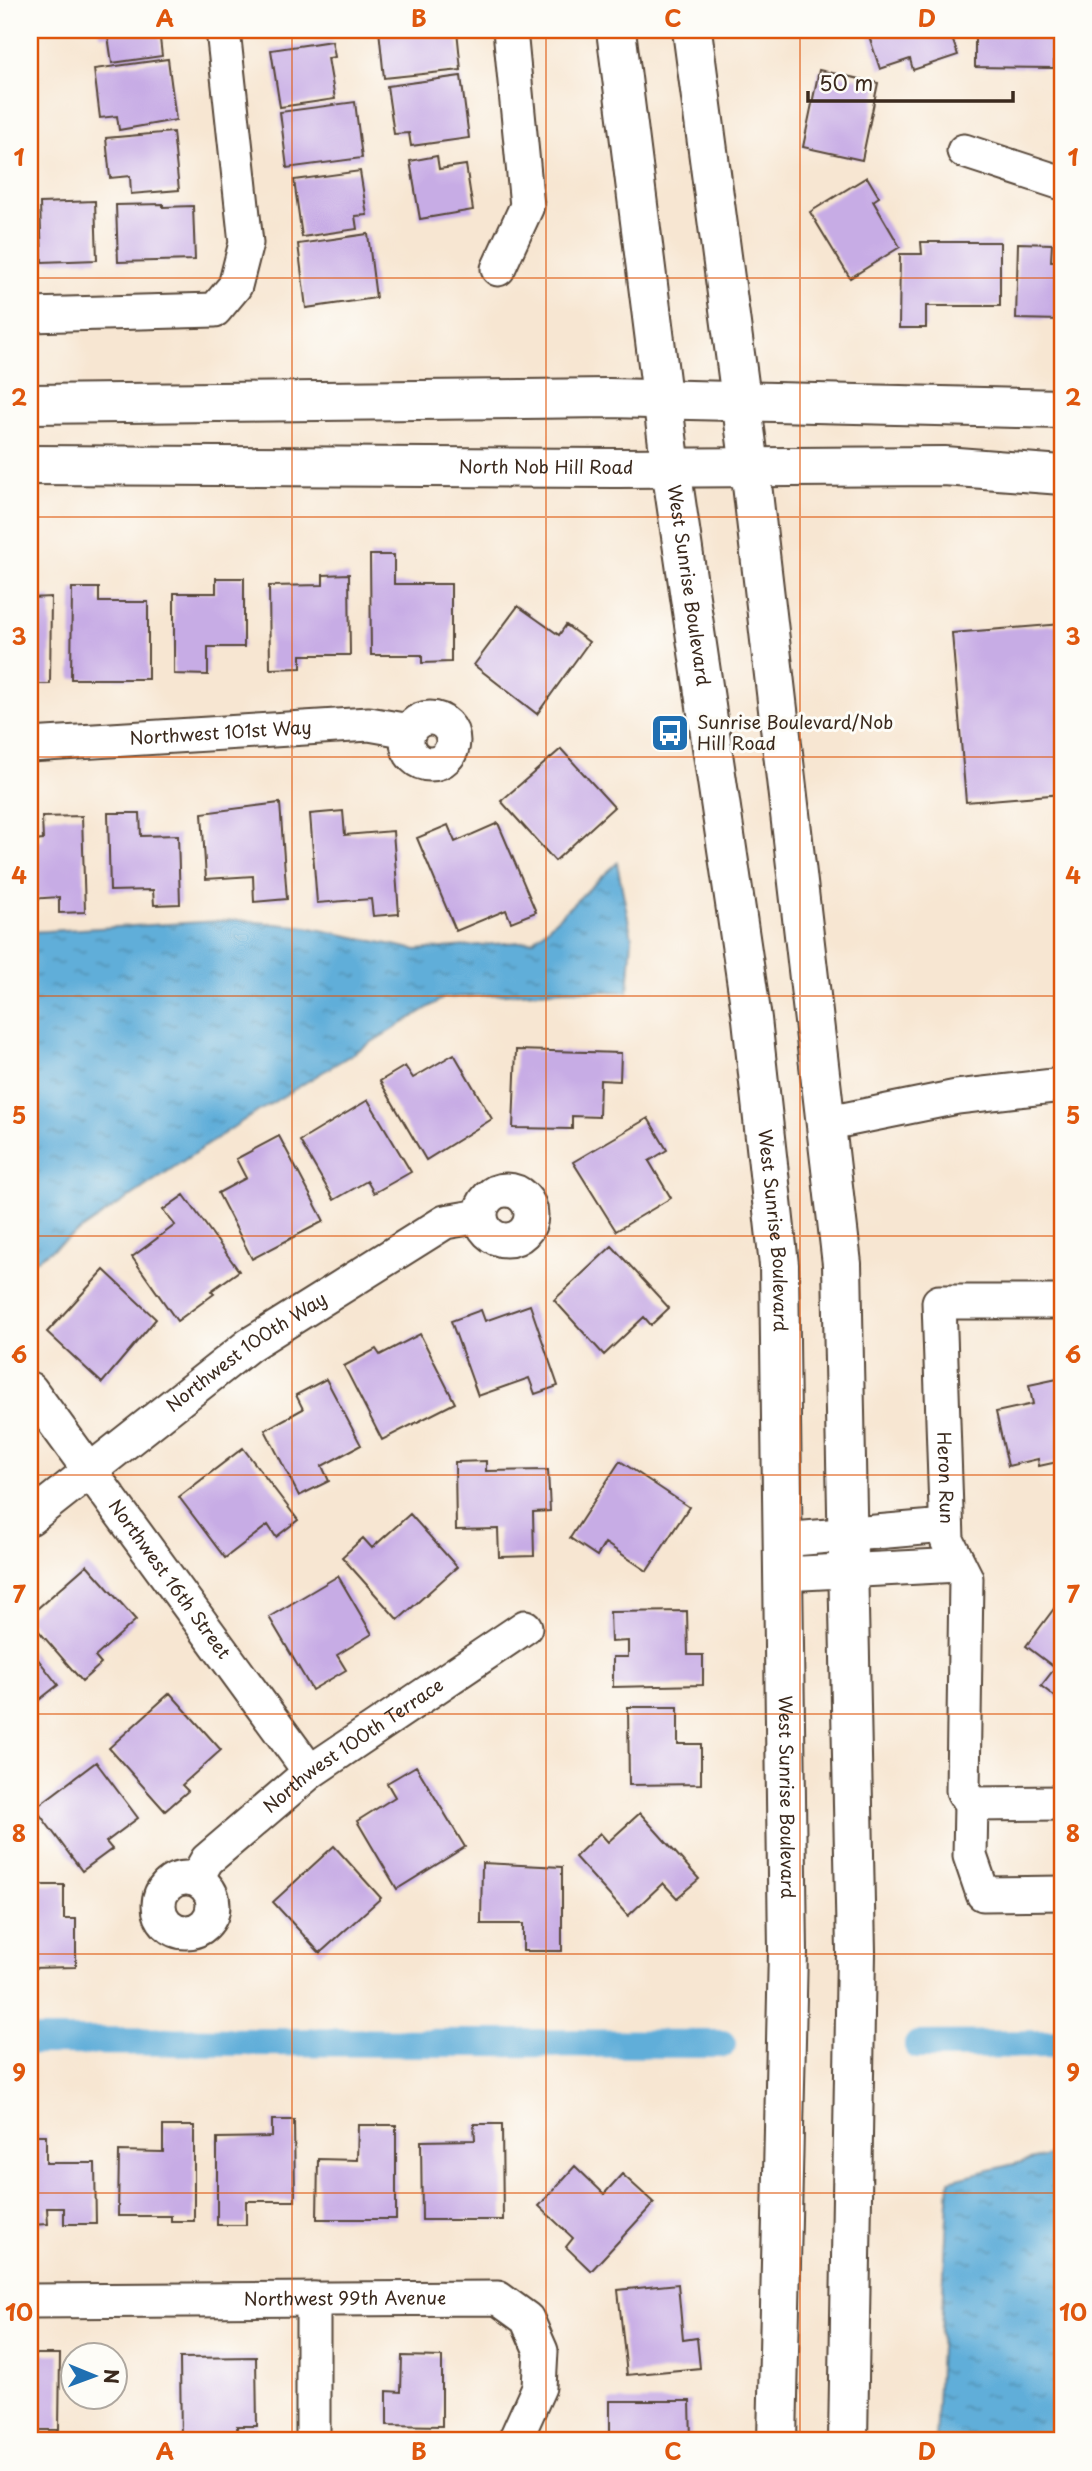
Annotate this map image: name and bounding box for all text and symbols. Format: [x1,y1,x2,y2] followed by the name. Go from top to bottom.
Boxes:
[156,0,174,35] text: A
[411,0,427,35] text: B
[664,0,682,35] text: C
[918,0,936,35] text: D
[808,60,1013,104] scale bar
[819,66,873,98] text: 50 m
[14,139,25,174] text: 1
[1068,139,1079,174] text: 1
[11,379,27,414] text: 2
[1065,379,1081,414] text: 2
[459,452,633,480] street label: North Nob Hill Road
[662,483,718,688] street label: West Sunrise Boulevard
[11,618,27,653] text: 3
[1065,618,1081,653] text: 3
[697,708,893,756] place label: Sunrise Boulevard/Nob Hill Road
[649,712,691,754] bus stop icon: Sunrise Boulevard/Nob Hill Road
[129,713,312,751] street label: Northwest 101st Way
[11,857,27,892] text: 4
[1065,857,1081,892] text: 4
[12,1097,26,1132] text: 5
[1066,1097,1080,1132] text: 5
[752,1128,795,1332] street label: West Sunrise Boulevard
[160,1285,331,1418] street label: Northwest 100th Way
[11,1336,27,1371] text: 6
[1065,1336,1081,1371] text: 6
[931,1431,961,1524] street label: Heron Run
[103,1493,238,1664] street label: Northwest 16th Street
[12,1576,26,1611] text: 7
[1066,1576,1080,1611] text: 7
[257,1671,448,1818] street label: Northwest 100th Terrace
[773,1695,802,1899] street label: West Sunrise Boulevard
[12,1815,26,1850] text: 8
[1066,1815,1080,1850] text: 8
[12,2054,26,2089] text: 9
[1066,2054,1080,2089] text: 9
[244,2283,446,2312] street label: Northwest 99th Avenue
[5,2294,33,2329] text: 10
[1059,2294,1087,2329] text: 10
[60,2342,130,2412] north arrow
[98,2369,126,2384] text: N
[156,2433,174,2468] text: A
[411,2433,427,2468] text: B
[664,2433,682,2468] text: C
[918,2433,936,2468] text: D

